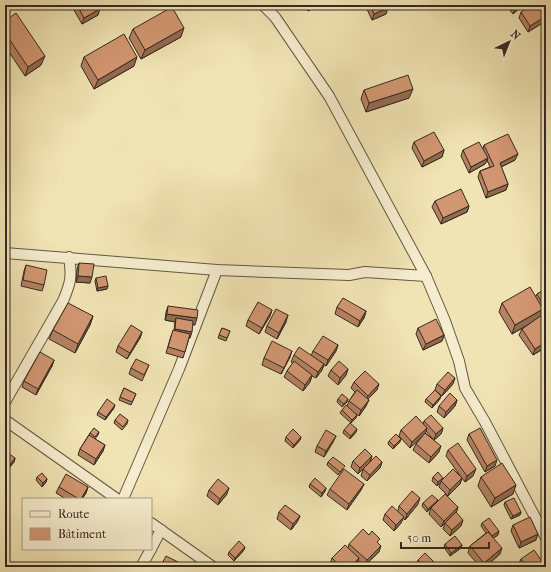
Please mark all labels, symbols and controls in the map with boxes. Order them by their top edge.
north arrow [489,22,529,62]
text: N [508,27,523,43]
legend [22,498,152,550]
text: Route [58,507,90,521]
scale bar [401,524,489,550]
text: Bâtiment [58,527,107,541]
text: 50 m [407,531,431,545]

